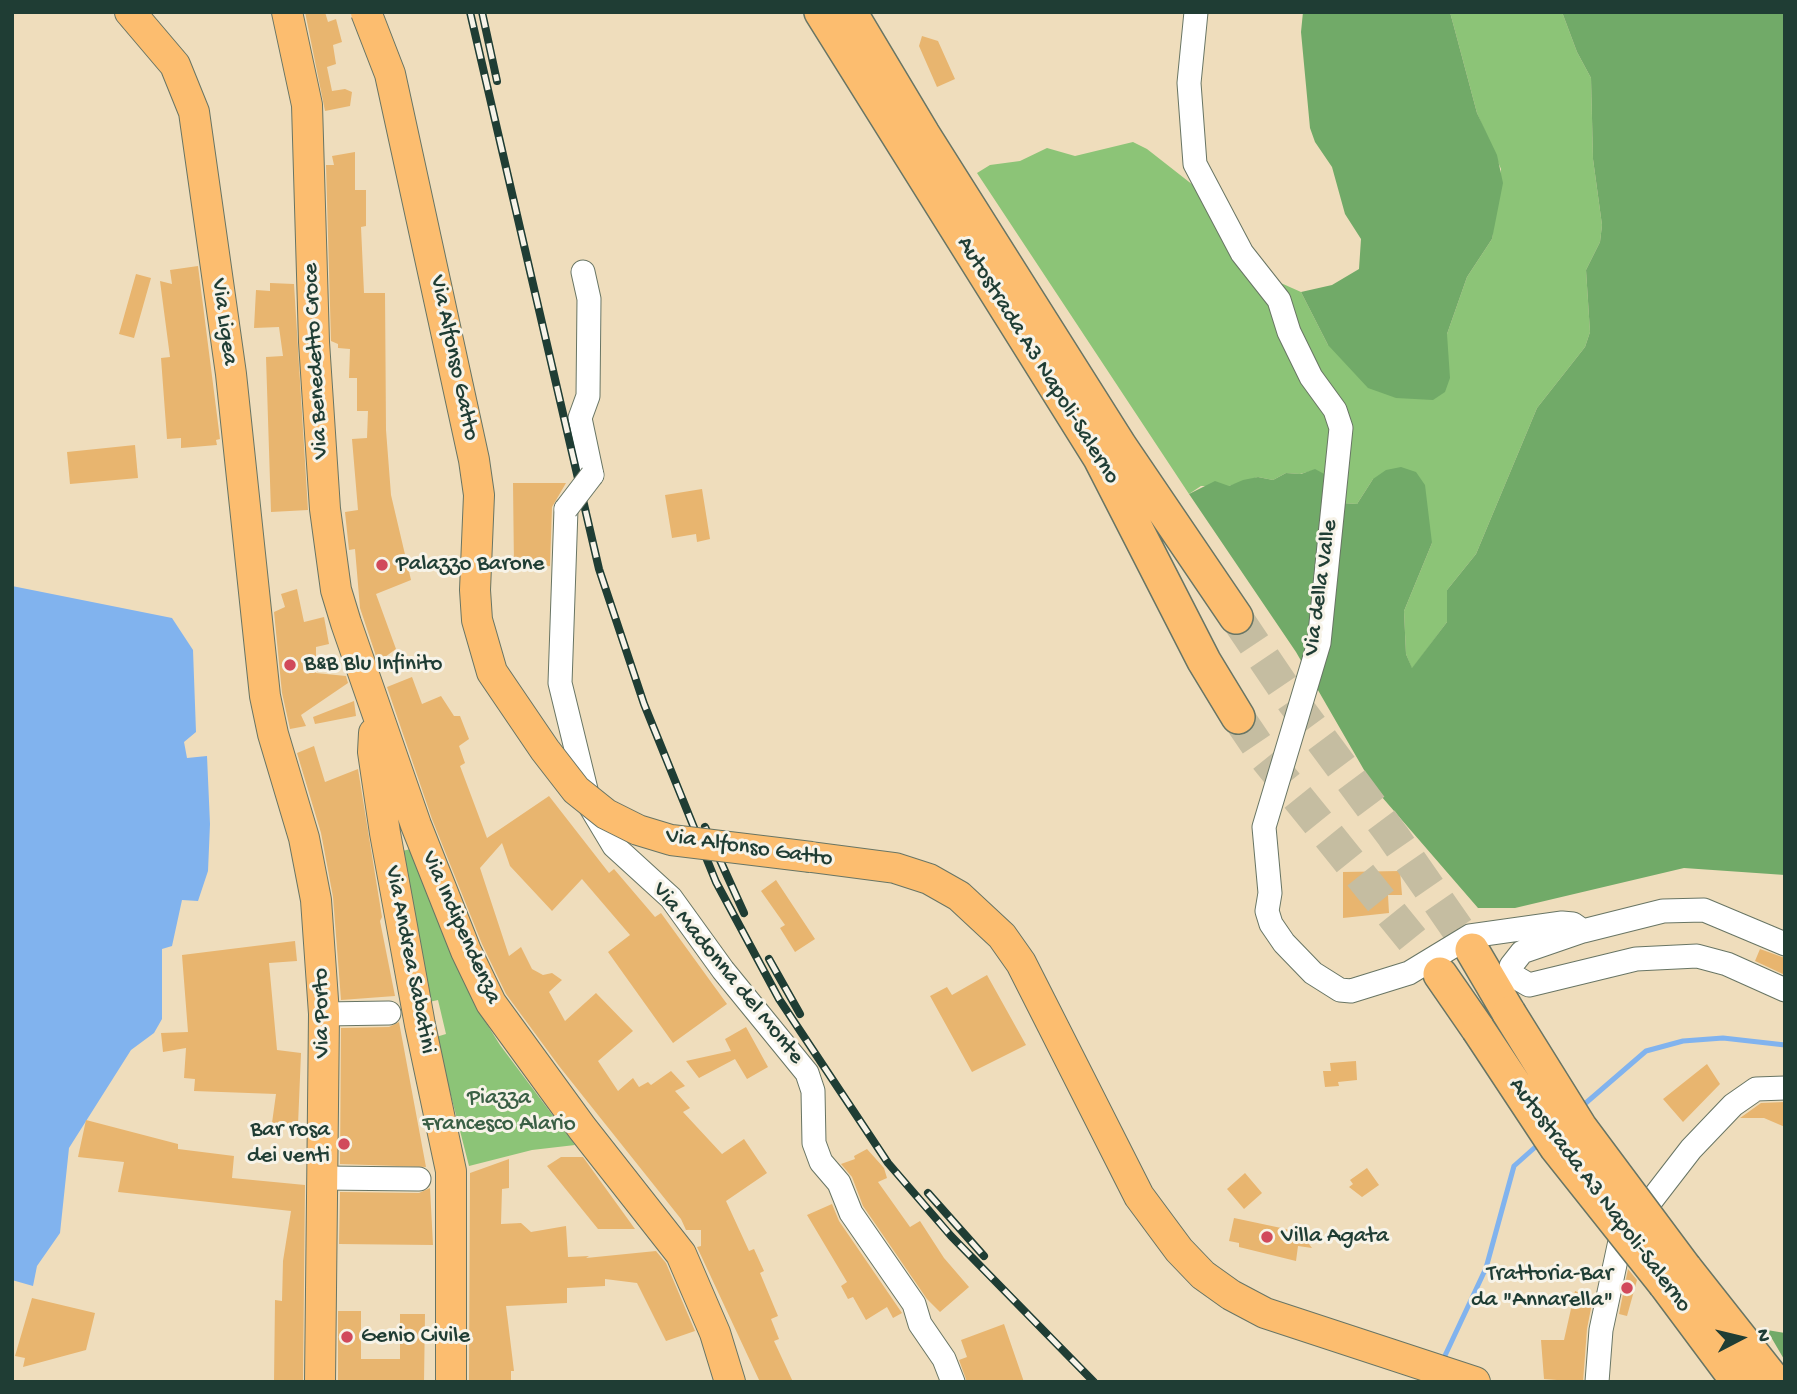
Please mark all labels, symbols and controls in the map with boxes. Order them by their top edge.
street label: Autostrada A3 Napoli-Salerno [949,232,1125,490]
street label: Via Benedetto Croce [298,262,336,460]
street label: Via Alfonso Gatto [422,273,484,443]
street label: Via Ligea [203,277,243,367]
street label: Via della Valle [1299,518,1345,658]
place label: Palazzo Barone [396,551,544,579]
marker: Palazzo Barone [374,557,390,573]
place label: B&B Blu Infinito [304,651,442,679]
marker: B&B Blu Infinito [282,657,298,673]
street label: Via Alfonso Gatto [664,824,834,874]
street label: Via Indipendenza [414,847,506,1009]
street label: Via Andrea Sabatini [377,864,441,1056]
street label: Via Madonna del Monte [645,877,809,1071]
street label: Via Porto [308,968,338,1058]
street label: Autostrada A3 Napoli-Salerno [1502,1073,1696,1319]
park label: Piazza Francesco Alario [422,1085,576,1139]
place label: Bar rosa dei venti [247,1117,330,1171]
marker: Bar rosa dei venti [336,1136,352,1152]
place label: Villa Agata [1281,1223,1389,1251]
marker: Villa Agata [1259,1229,1275,1245]
place label: Trattoria-Bar da "Annarella" [1471,1261,1613,1315]
marker: Trattoria-Bar da "Annarella" [1619,1280,1635,1296]
north arrow [1706,1303,1776,1373]
place label: Genio Civile [361,1323,470,1351]
text: N [1750,1328,1775,1343]
marker: Genio Civile [339,1329,355,1345]

